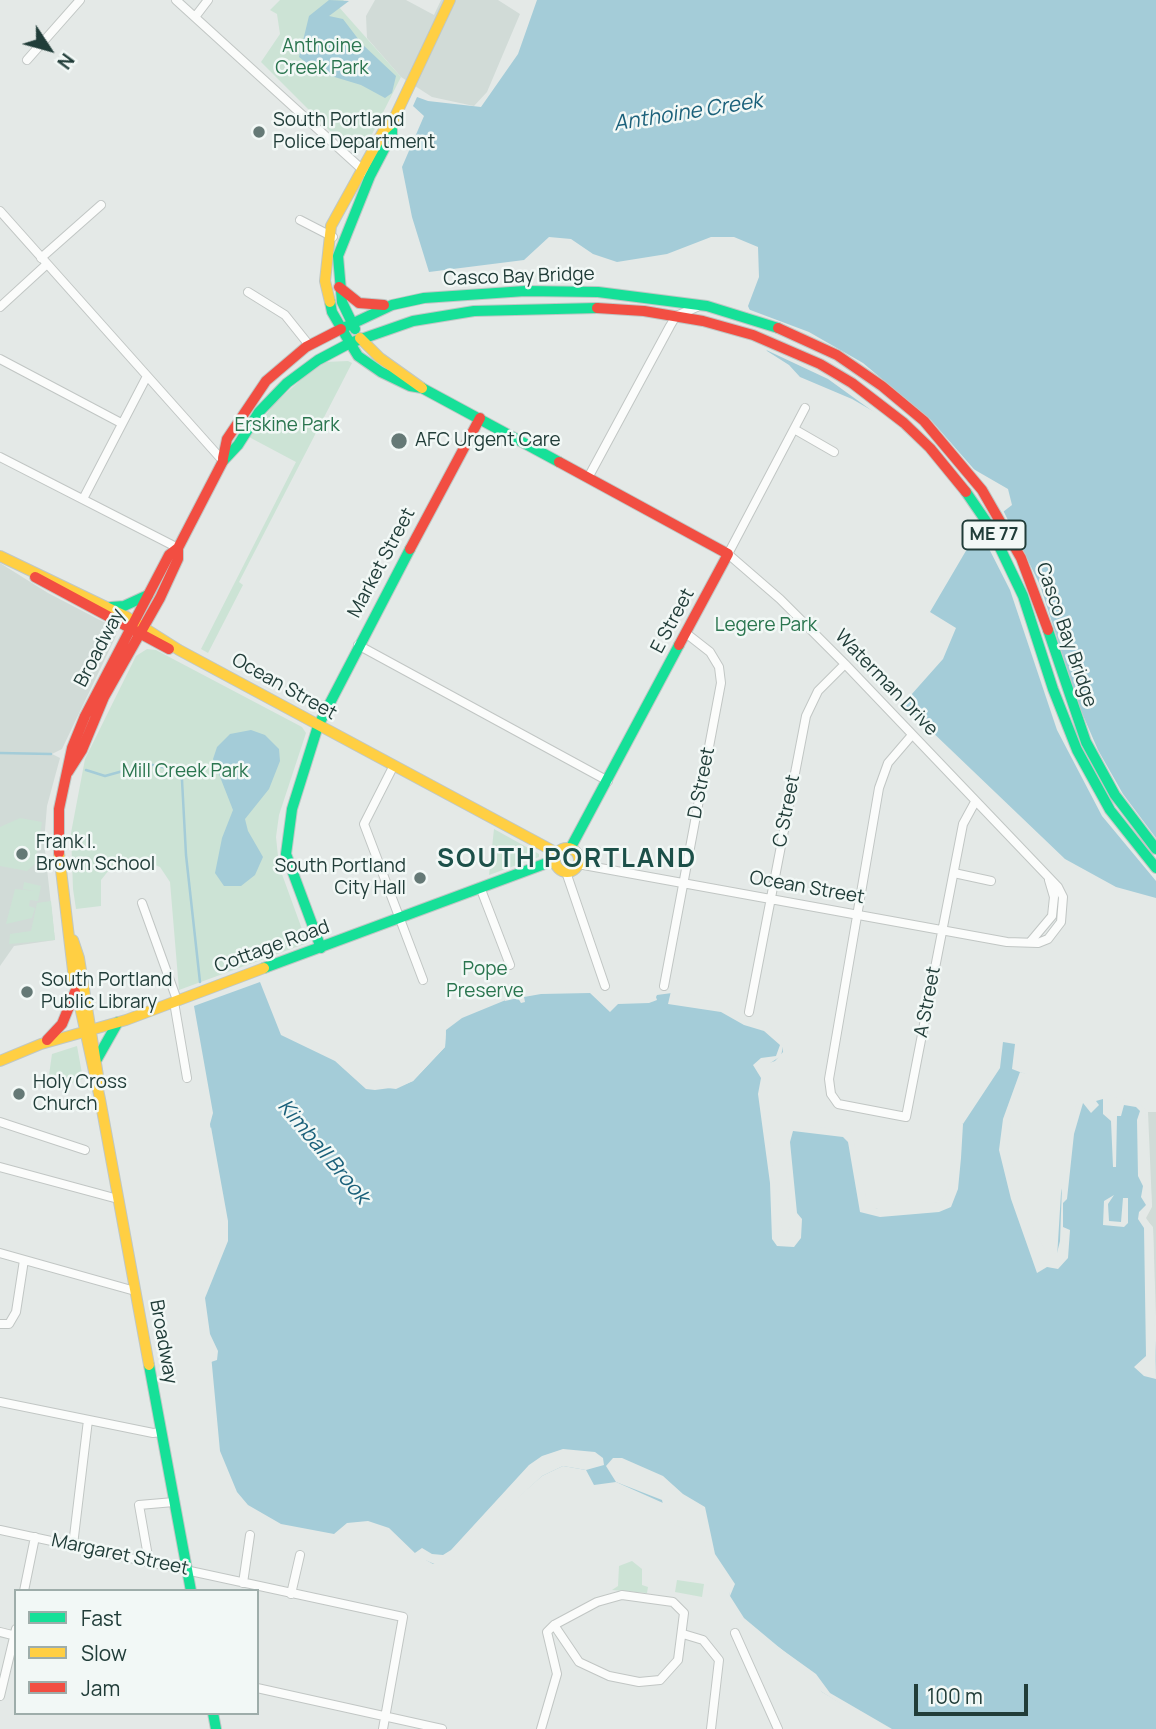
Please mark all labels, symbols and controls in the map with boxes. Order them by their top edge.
north arrow [14,14,84,84]
park label: Anthoine Creek Park [275,36,369,80]
text: N [51,48,81,75]
water label: Anthoine Creek [612,89,764,137]
place label: South Portland Police Department [273,110,435,154]
marker: South Portland Police Department [251,124,267,140]
street label: Casco Bay Bridge [443,263,595,291]
park label: Erskine Park [234,415,340,437]
place label: AFC Urgent Care [415,430,560,452]
marker: AFC Urgent Care [389,431,409,451]
street label: Market Street [344,504,420,622]
road number: ME 77 [962,520,1026,550]
street label: Casco Bay Bridge [1031,560,1101,710]
street label: E Street [646,585,700,657]
street label: Broadway [70,605,130,691]
park label: Legere Park [715,615,817,637]
street label: Waterman Drive [830,625,942,741]
street label: Ocean Street [228,649,340,725]
street label: D Street [684,745,720,821]
park label: Mill Creek Park [122,761,248,783]
street label: C Street [769,773,805,849]
place label: Frank I. Brown School [36,832,155,876]
district label: SOUTH PORTLAND [439,844,695,876]
marker: Frank I. Brown School [14,846,30,862]
place label: South Portland City Hall [274,856,406,900]
street label: Ocean Street [748,867,866,909]
marker: South Portland City Hall [412,870,428,886]
street label: Cottage Road [211,916,333,978]
park label: Pope Preserve [446,959,524,1003]
street label: A Street [910,965,946,1039]
place label: South Portland Public Library [41,970,173,1014]
marker: South Portland Public Library [19,984,35,1000]
place label: Holy Cross Church [33,1072,127,1116]
marker: Holy Cross Church [11,1086,27,1102]
water label: Kimball Brook [272,1095,374,1209]
street label: Broadway [144,1298,182,1386]
street label: Margaret Street [49,1529,191,1581]
legend [14,1589,259,1715]
text: Fast [81,1604,122,1632]
text: Slow [81,1639,127,1667]
scale bar [918,1670,1032,1714]
text: Jam [81,1674,120,1702]
text: 100 m [927,1682,983,1710]

